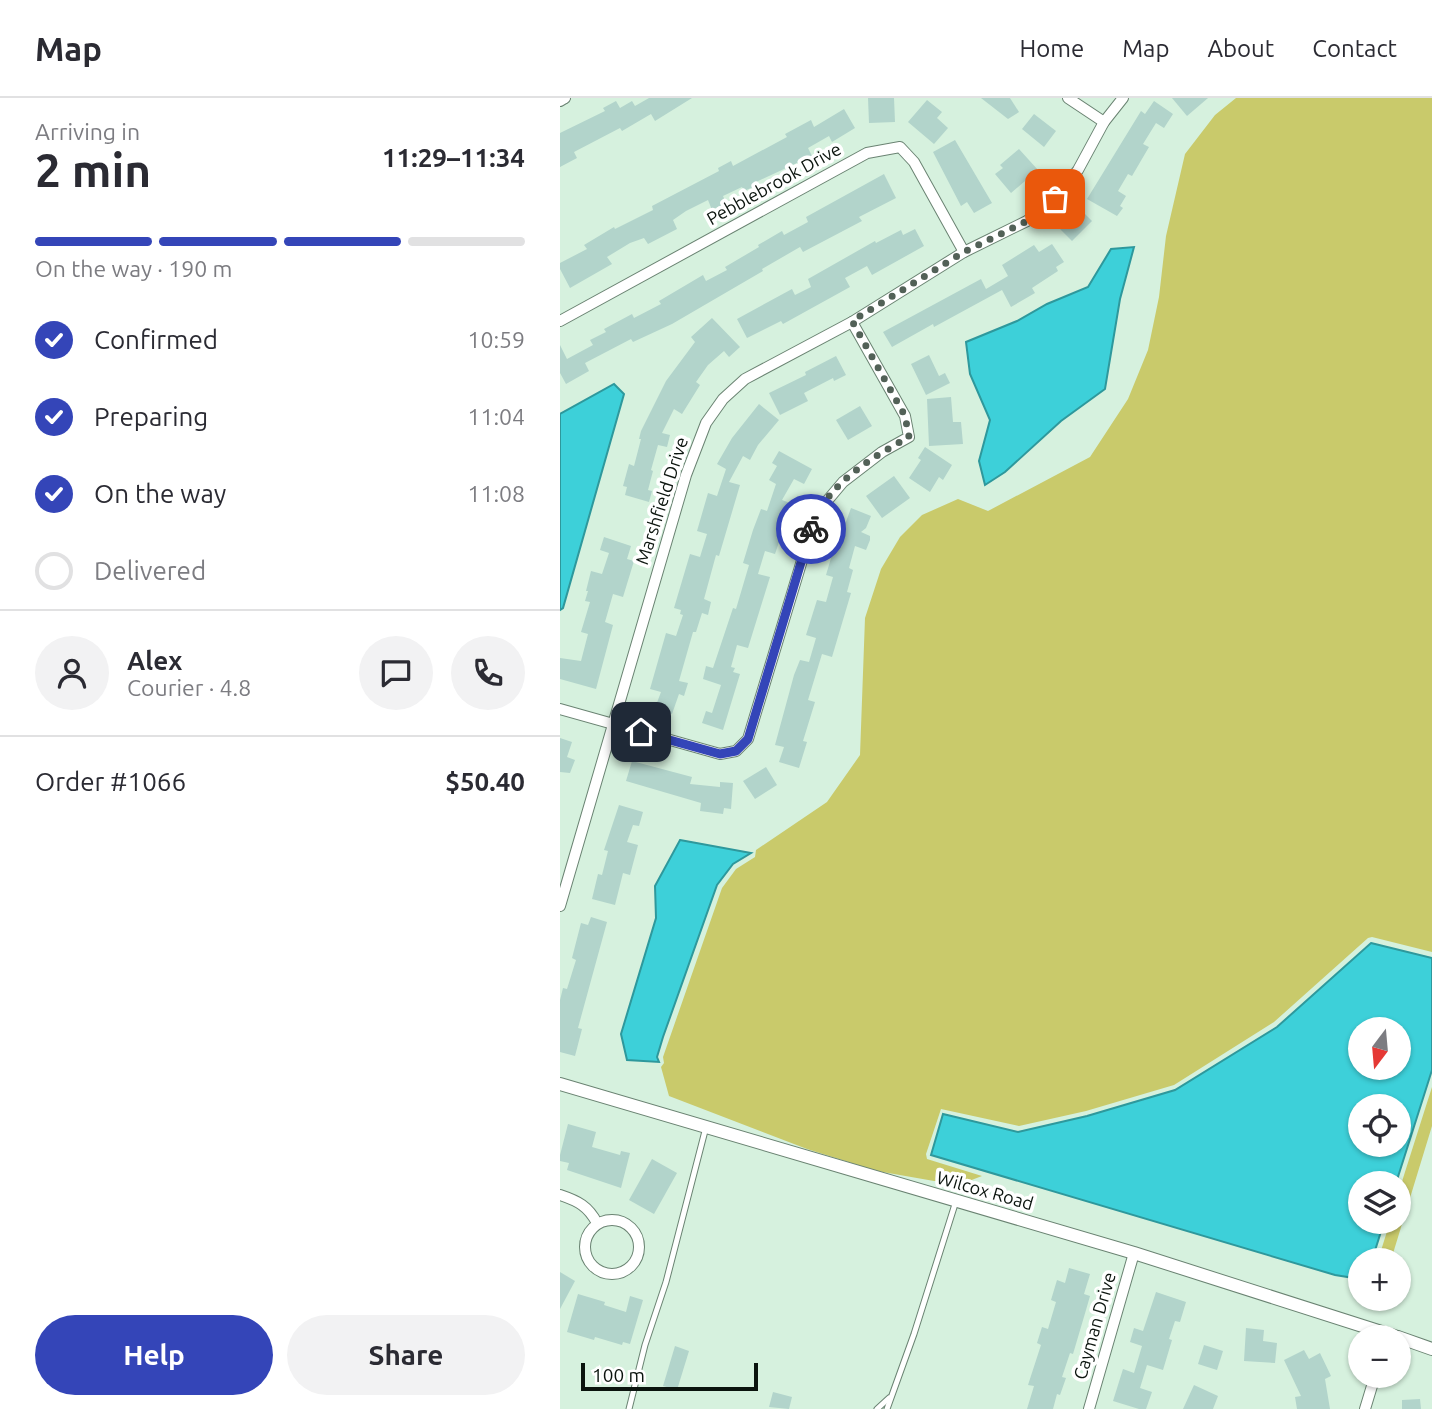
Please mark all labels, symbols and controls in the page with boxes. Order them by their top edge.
text: Map [35,30,102,67]
text: Home [1019,35,1084,62]
text: Map [1122,35,1169,62]
text: About [1207,35,1274,62]
text: Contact [1312,35,1397,62]
text: Arriving in [35,119,140,144]
street label: Pebblebrook Drive [703,138,844,228]
text: 11:29–11:34 [382,143,525,172]
text: 2 min [35,144,151,196]
pin [1025,169,1085,229]
icon: bag [1036,180,1074,218]
text: On the way · 190 m [35,256,232,281]
icon: check [35,321,73,359]
text: Confirmed [94,325,218,354]
text: 10:59 [467,327,525,352]
icon: check [35,398,73,436]
text: Preparing [94,402,208,431]
text: 11:04 [467,404,525,429]
street label: Marshfield Drive [631,434,691,567]
icon: check [35,475,73,513]
text: On the way [94,479,226,508]
text: 11:08 [467,481,525,506]
courier [776,494,846,564]
icon: bike [792,510,830,548]
text: Delivered [94,556,206,585]
button: person [35,636,109,710]
button: chat [359,636,433,710]
button: phone [451,636,525,710]
text: Alex [127,646,182,675]
text: Courier · 4.8 [127,675,251,700]
pin [611,702,671,762]
icon: home [622,713,660,751]
text: Order #1066 [35,767,186,796]
text: $50.40 [445,767,525,796]
north arrow [1348,1017,1410,1080]
map controls [1348,1017,1411,1388]
button: locate [1348,1094,1411,1157]
street label: Wilcox Road [935,1167,1036,1213]
button: layers [1348,1171,1411,1234]
button: + [1348,1248,1411,1311]
street label: Cayman Drive [1069,1270,1119,1382]
button: Help [35,1315,273,1395]
button: Share [287,1315,525,1395]
button: − [1348,1325,1411,1388]
scale bar [581,1360,758,1392]
text: 100 m [592,1364,645,1386]

